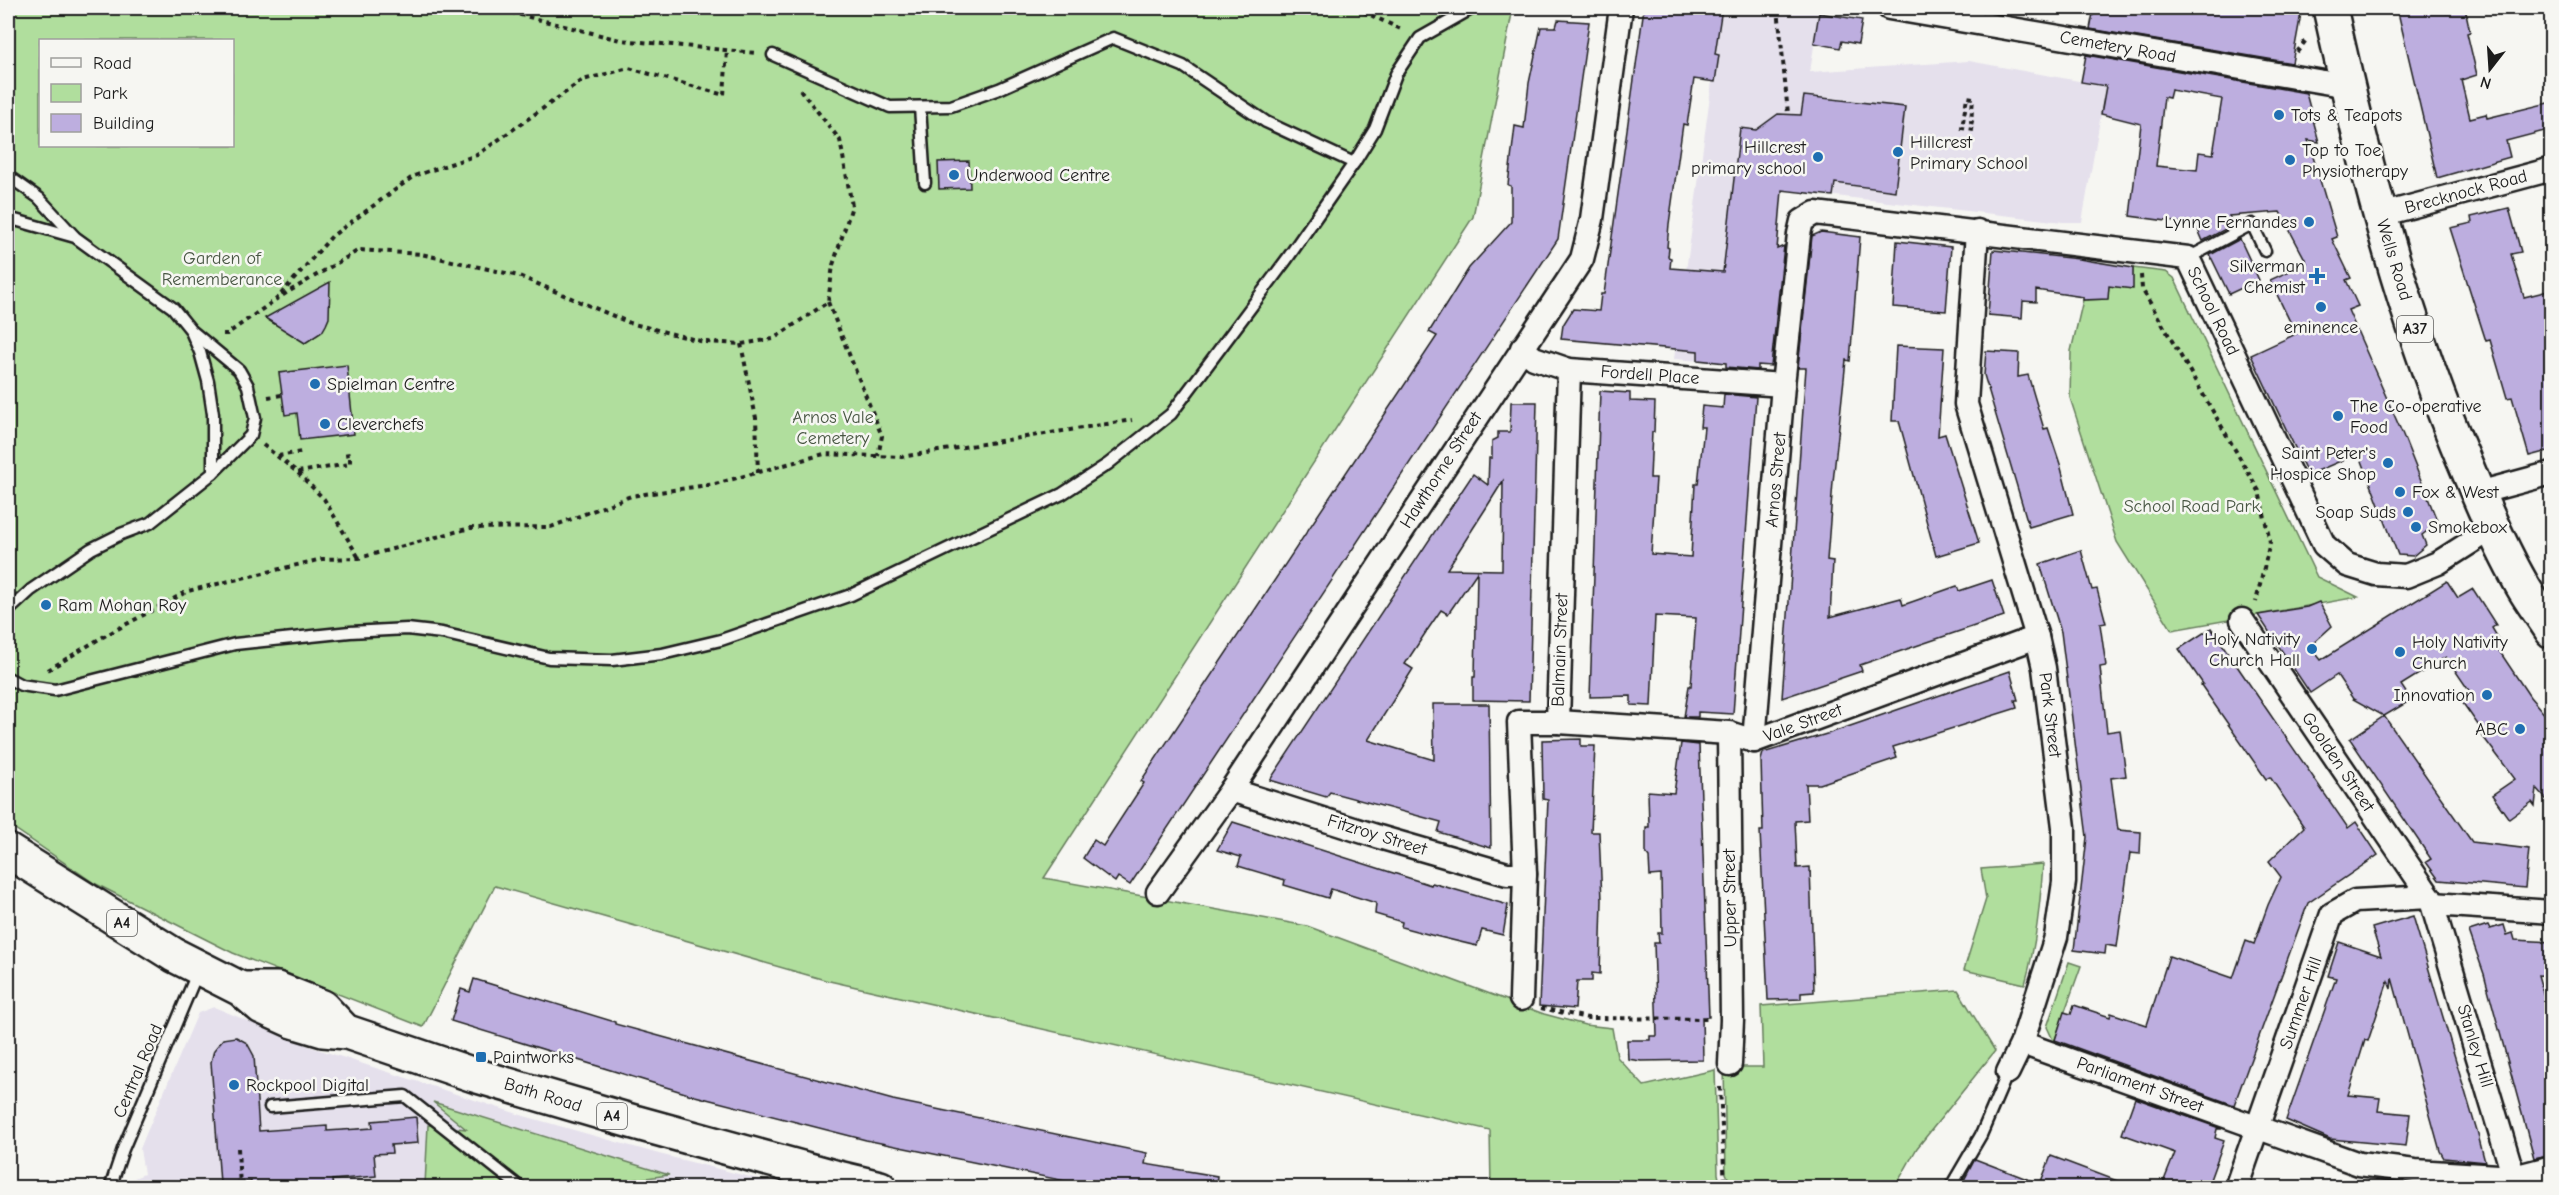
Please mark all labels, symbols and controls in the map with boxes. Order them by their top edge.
street label: Cemetery Road [2058,26,2178,68]
legend [39,39,234,147]
north arrow [2460,39,2520,99]
text: Road [93,53,132,74]
text: N [2478,72,2494,93]
text: Park [93,83,128,104]
place label: Tots & Teapots [2291,105,2402,126]
marker: Tots & Teapots [2272,108,2286,122]
text: Building [93,113,155,134]
place label: Hillcrest Primary School [1910,132,2028,174]
place label: Hillcrest primary school [1691,137,1807,179]
place label: Top to Toe Physiotherapy [2302,140,2409,182]
marker: Hillcrest Primary School [1891,145,1905,159]
marker: Hillcrest primary school [1811,150,1825,164]
marker: Top to Toe Physiotherapy [2283,153,2297,167]
place label: Underwood Centre [966,165,1110,186]
street label: Brecknock Road [2402,166,2530,218]
marker: Underwood Centre [947,168,961,182]
place label: Lynne Fernandes [2164,212,2297,233]
marker: Lynne Fernandes [2302,215,2316,229]
street label: Wells Road [2372,217,2416,303]
park label: Garden of Rememberance [162,248,282,290]
place label: Silverman Chemist [2230,256,2306,298]
street label: School Road [2182,263,2244,359]
marker: Silverman Chemist [2310,269,2324,283]
marker: eminence [2314,300,2328,314]
road number: A37 [2397,316,2433,342]
place label: eminence [2284,317,2358,338]
street label: Fordell Place [1600,361,1700,389]
place label: Spielman Centre [327,374,455,395]
marker: Spielman Centre [308,377,322,391]
place label: The Co-operative Food [2350,396,2482,438]
park label: Arnos Vale Cemetery [792,407,874,449]
street label: Hawthorne Street [1396,407,1487,532]
marker: The Co-operative Food [2331,409,2345,423]
place label: Cleverchefs [337,414,424,435]
marker: Cleverchefs [318,417,332,431]
street label: Arnos Street [1761,431,1791,528]
place label: Saint Peter's Hospice Shop [2270,443,2376,485]
marker: Saint Peter's Hospice Shop [2381,456,2395,470]
place label: Fox & West [2412,482,2499,503]
marker: Fox & West [2393,485,2407,499]
park label: School Road Park [2124,496,2261,517]
place label: Soap Suds [2316,502,2396,523]
marker: Soap Suds [2401,505,2415,519]
place label: Smokebox [2428,517,2507,538]
marker: Smokebox [2409,520,2423,534]
street label: Balmain Street [1548,592,1573,707]
place label: Ram Mohan Roy [58,595,187,616]
marker: Ram Mohan Roy [39,598,53,612]
place label: Holy Nativity Church Hall [2204,629,2301,671]
place label: Holy Nativity Church [2412,632,2509,674]
marker: Holy Nativity Church Hall [2305,642,2319,656]
marker: Holy Nativity Church [2393,645,2407,659]
street label: Park Street [2034,671,2066,760]
place label: Innovation [2394,685,2475,706]
marker: Innovation [2480,688,2494,702]
street label: Vale Street [1761,699,1846,747]
street label: Goolden Street [2297,708,2379,816]
place label: ABC [2475,719,2508,740]
marker: ABC [2513,722,2527,736]
street label: Fitzroy Street [1325,810,1430,860]
street label: Upper Street [1719,848,1741,948]
road number: A4 [107,910,137,936]
street label: Summer Hill [2275,954,2327,1052]
street label: Stanley Hill [2452,1002,2498,1090]
street label: Central Road [109,1021,167,1121]
place label: Paintworks [493,1047,574,1068]
marker: Paintworks [474,1050,488,1064]
street label: Parliament Street [2074,1052,2207,1118]
street label: Bath Road [502,1073,584,1117]
place label: Rockpool Digital [246,1075,369,1096]
marker: Rockpool Digital [227,1078,241,1092]
road number: A4 [597,1103,627,1129]

